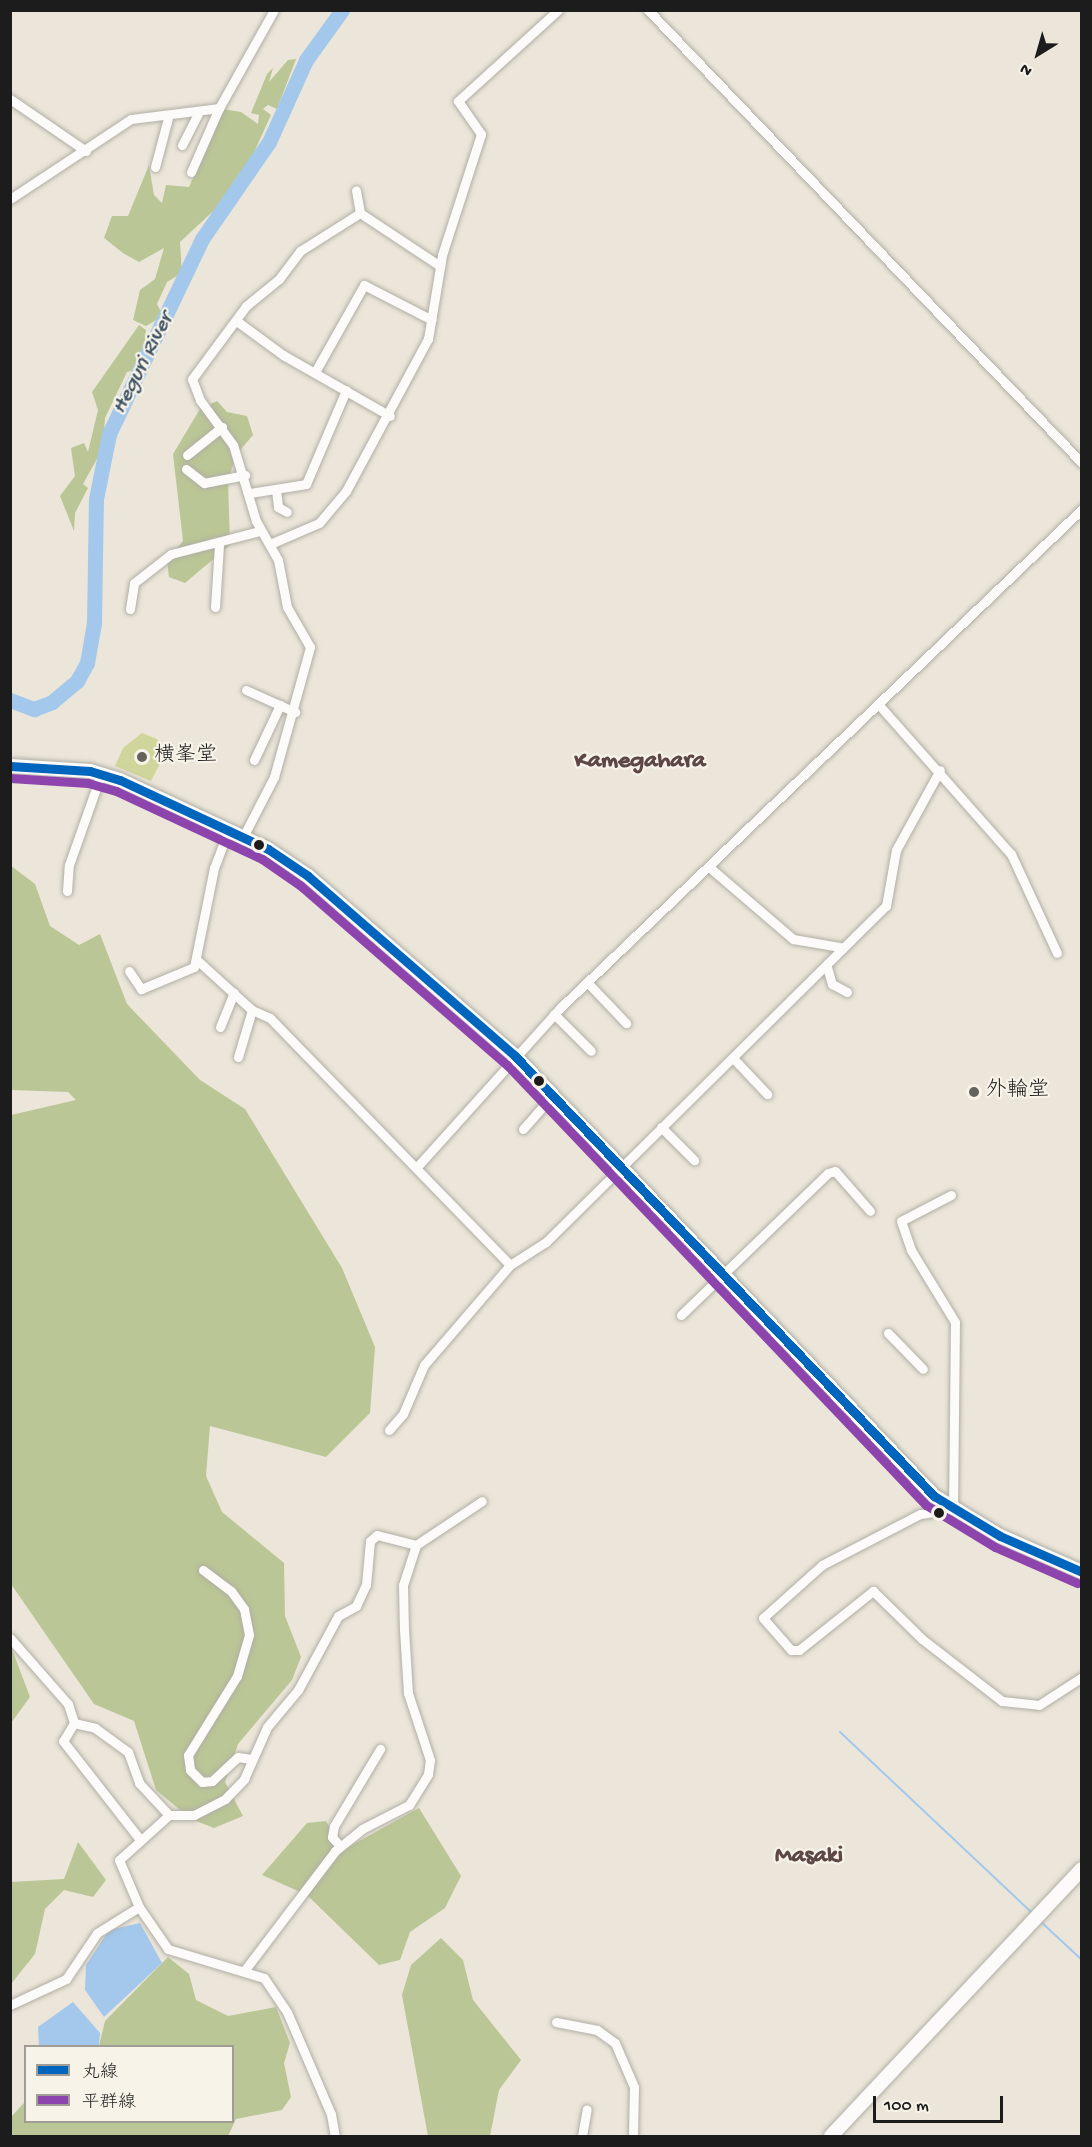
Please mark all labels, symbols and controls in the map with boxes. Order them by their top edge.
north arrow [1008,24,1068,84]
text: N [1017,58,1037,80]
water label: Heguri River [107,309,181,419]
place label: 横峯堂 [154,744,217,770]
district label: Kamegahara [575,748,705,776]
marker: 横峯堂 [135,750,149,764]
unlabelled marker [253,839,265,851]
unlabelled marker [533,1075,545,1087]
place label: 外輪堂 [986,1079,1049,1105]
marker: 外輪堂 [967,1085,981,1099]
unlabelled marker [933,1507,945,1519]
district label: Masaki [775,1843,843,1871]
legend [24,2045,234,2123]
text: 丸線 [82,2063,118,2084]
scale bar [876,2084,1006,2122]
text: 平群線 [82,2093,136,2114]
text: 100 m [884,2096,929,2117]

